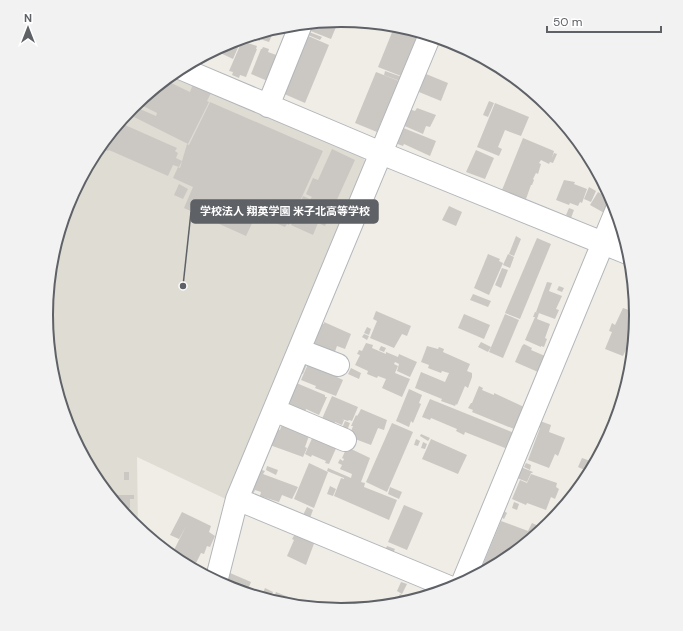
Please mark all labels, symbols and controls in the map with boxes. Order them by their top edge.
north arrow [8,8,48,48]
scale bar [547,8,661,34]
text: N [24,11,32,25]
text: 50 m [553,14,582,30]
callout: 学校法人 翔英学園 米子北高等学校 [191,200,378,223]
text: 学校法人 翔英学園 米子北高等学校 [200,204,370,218]

